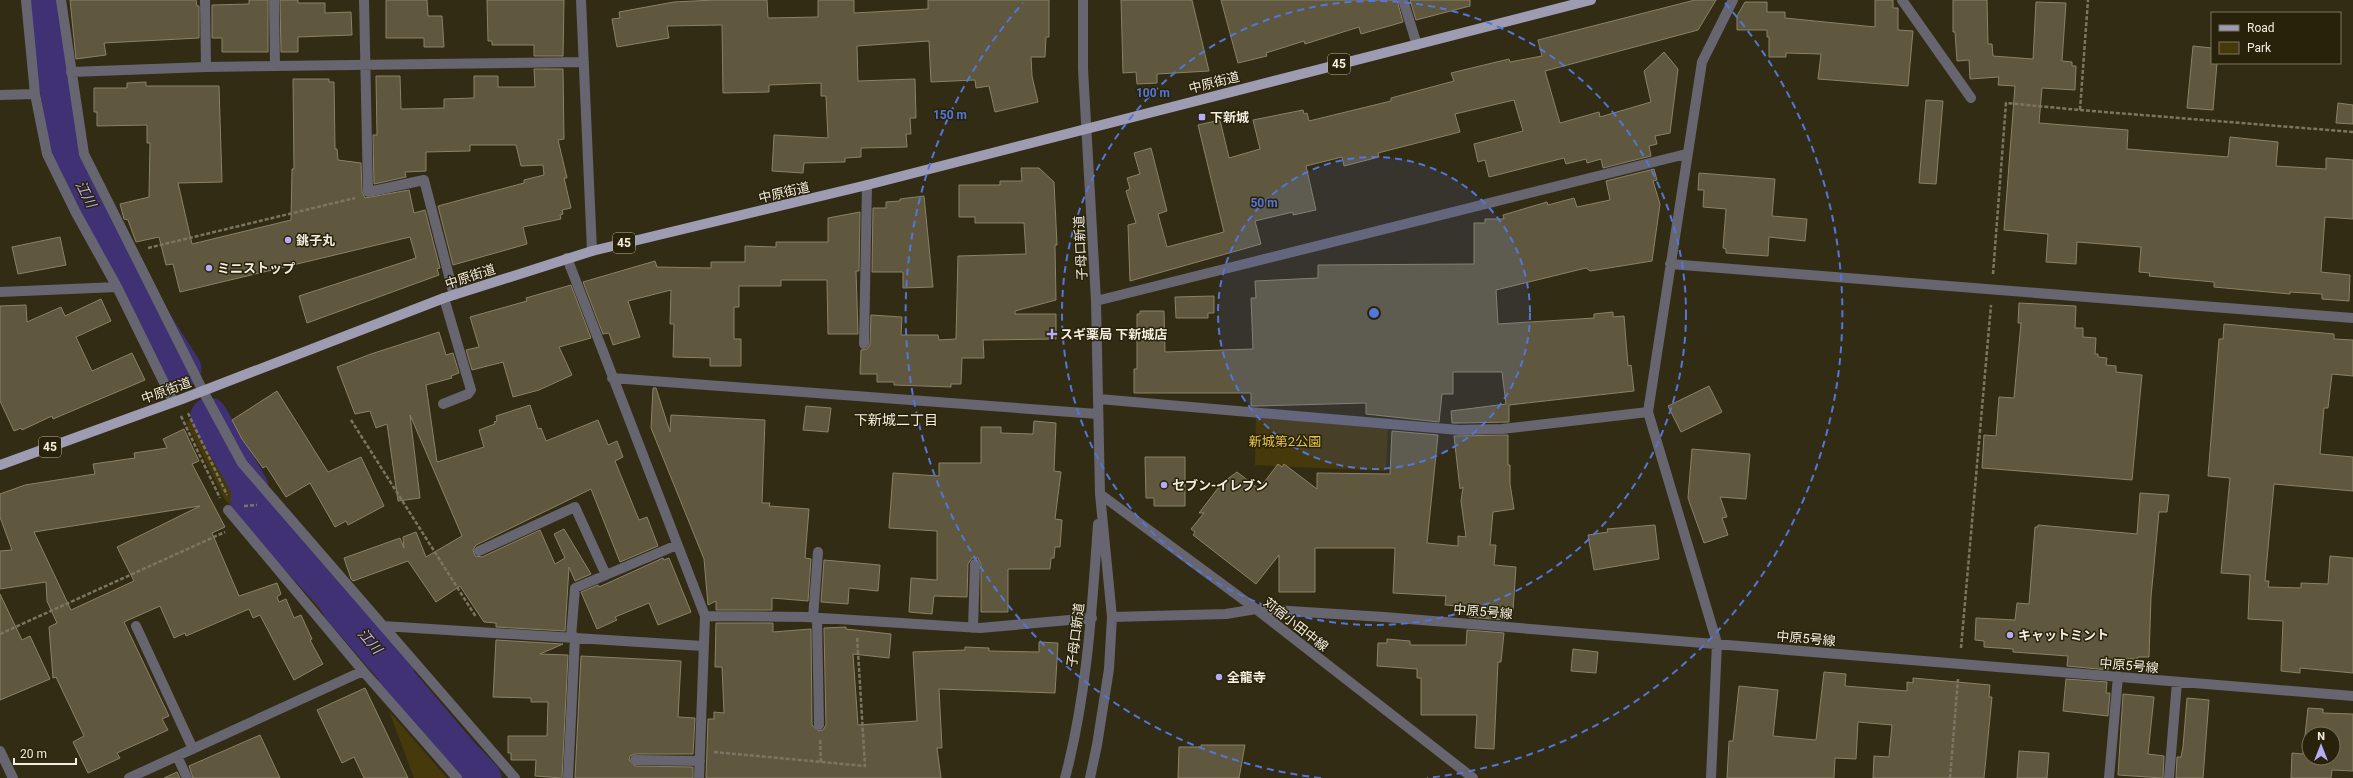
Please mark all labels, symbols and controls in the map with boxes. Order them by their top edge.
legend [2211,12,2341,64]
text: Road [2247,21,2275,35]
text: Park [2247,41,2272,55]
road number: 45 [1328,54,1350,74]
street label: 中原街道 [1187,69,1241,96]
text: 100 m [1136,86,1170,100]
text: 150 m [933,108,967,122]
place label: 下新城 [1210,110,1249,125]
marker: 下新城 [1197,112,1207,122]
water label: 江川 [73,178,100,212]
street label: 中原街道 [757,179,811,206]
text: 50 m [1250,196,1278,210]
street label: 子母口新道 [1071,215,1090,281]
place label: 銚子丸 [296,233,335,248]
road number: 45 [613,233,635,253]
marker: 銚子丸 [283,235,293,245]
place label: ミニストップ [217,261,295,276]
street label: 中原街道 [443,261,497,292]
marker: ミニストップ [204,263,214,273]
centre of rings [1367,306,1381,320]
place label: スギ薬局 下新城店 [1060,327,1167,342]
marker: スギ薬局 下新城店 [1047,329,1057,339]
street label: 中原街道 [139,375,193,406]
district label: 下新城二丁目 [854,412,938,428]
park label: 新城第2公園 [1249,434,1321,449]
road number: 45 [39,437,61,457]
place label: セブン-イレブン [1172,478,1268,493]
marker: セブン-イレブン [1159,480,1169,490]
street label: 苅宿小田中線 [1260,594,1331,654]
street label: 中原5号線 [1453,601,1513,622]
street label: 子母口新道 [1064,602,1087,668]
water label: 江川 [355,625,387,658]
street label: 中原5号線 [1776,628,1836,649]
place label: キャットミント [2018,628,2109,643]
marker: キャットミント [2005,630,2015,640]
street label: 中原5号線 [2099,655,2159,676]
place label: 全龍寺 [1227,670,1266,685]
marker: 全龍寺 [1214,672,1224,682]
north arrow [2301,726,2341,766]
text: N [2317,730,2325,743]
scale bar [14,740,76,766]
text: 20 m [20,747,47,761]

